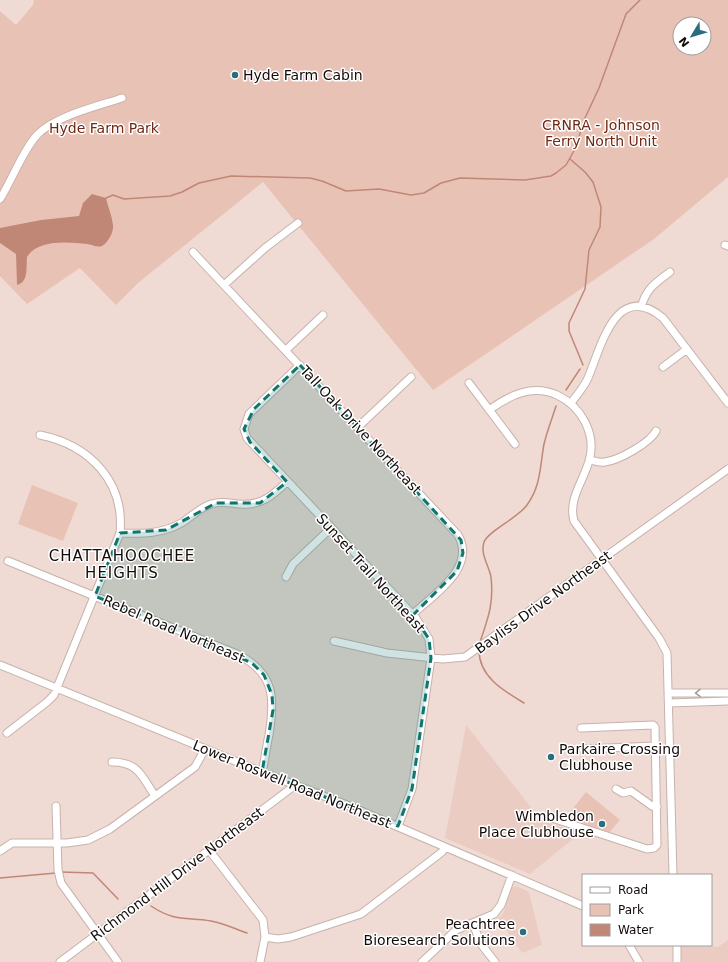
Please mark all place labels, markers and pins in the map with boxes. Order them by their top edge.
place label: Hyde Farm Cabin [243,67,363,83]
marker: Hyde Farm Cabin [230,70,240,80]
place label: Parkaire Crossing Clubhouse [559,741,680,773]
marker: Parkaire Crossing Clubhouse [546,752,556,762]
place label: Wimbledon Place Clubhouse [479,808,594,840]
marker: Wimbledon Place Clubhouse [597,819,607,829]
place label: Peachtree Bioresearch Solutions [364,916,515,948]
marker: Peachtree Bioresearch Solutions [518,927,528,937]

